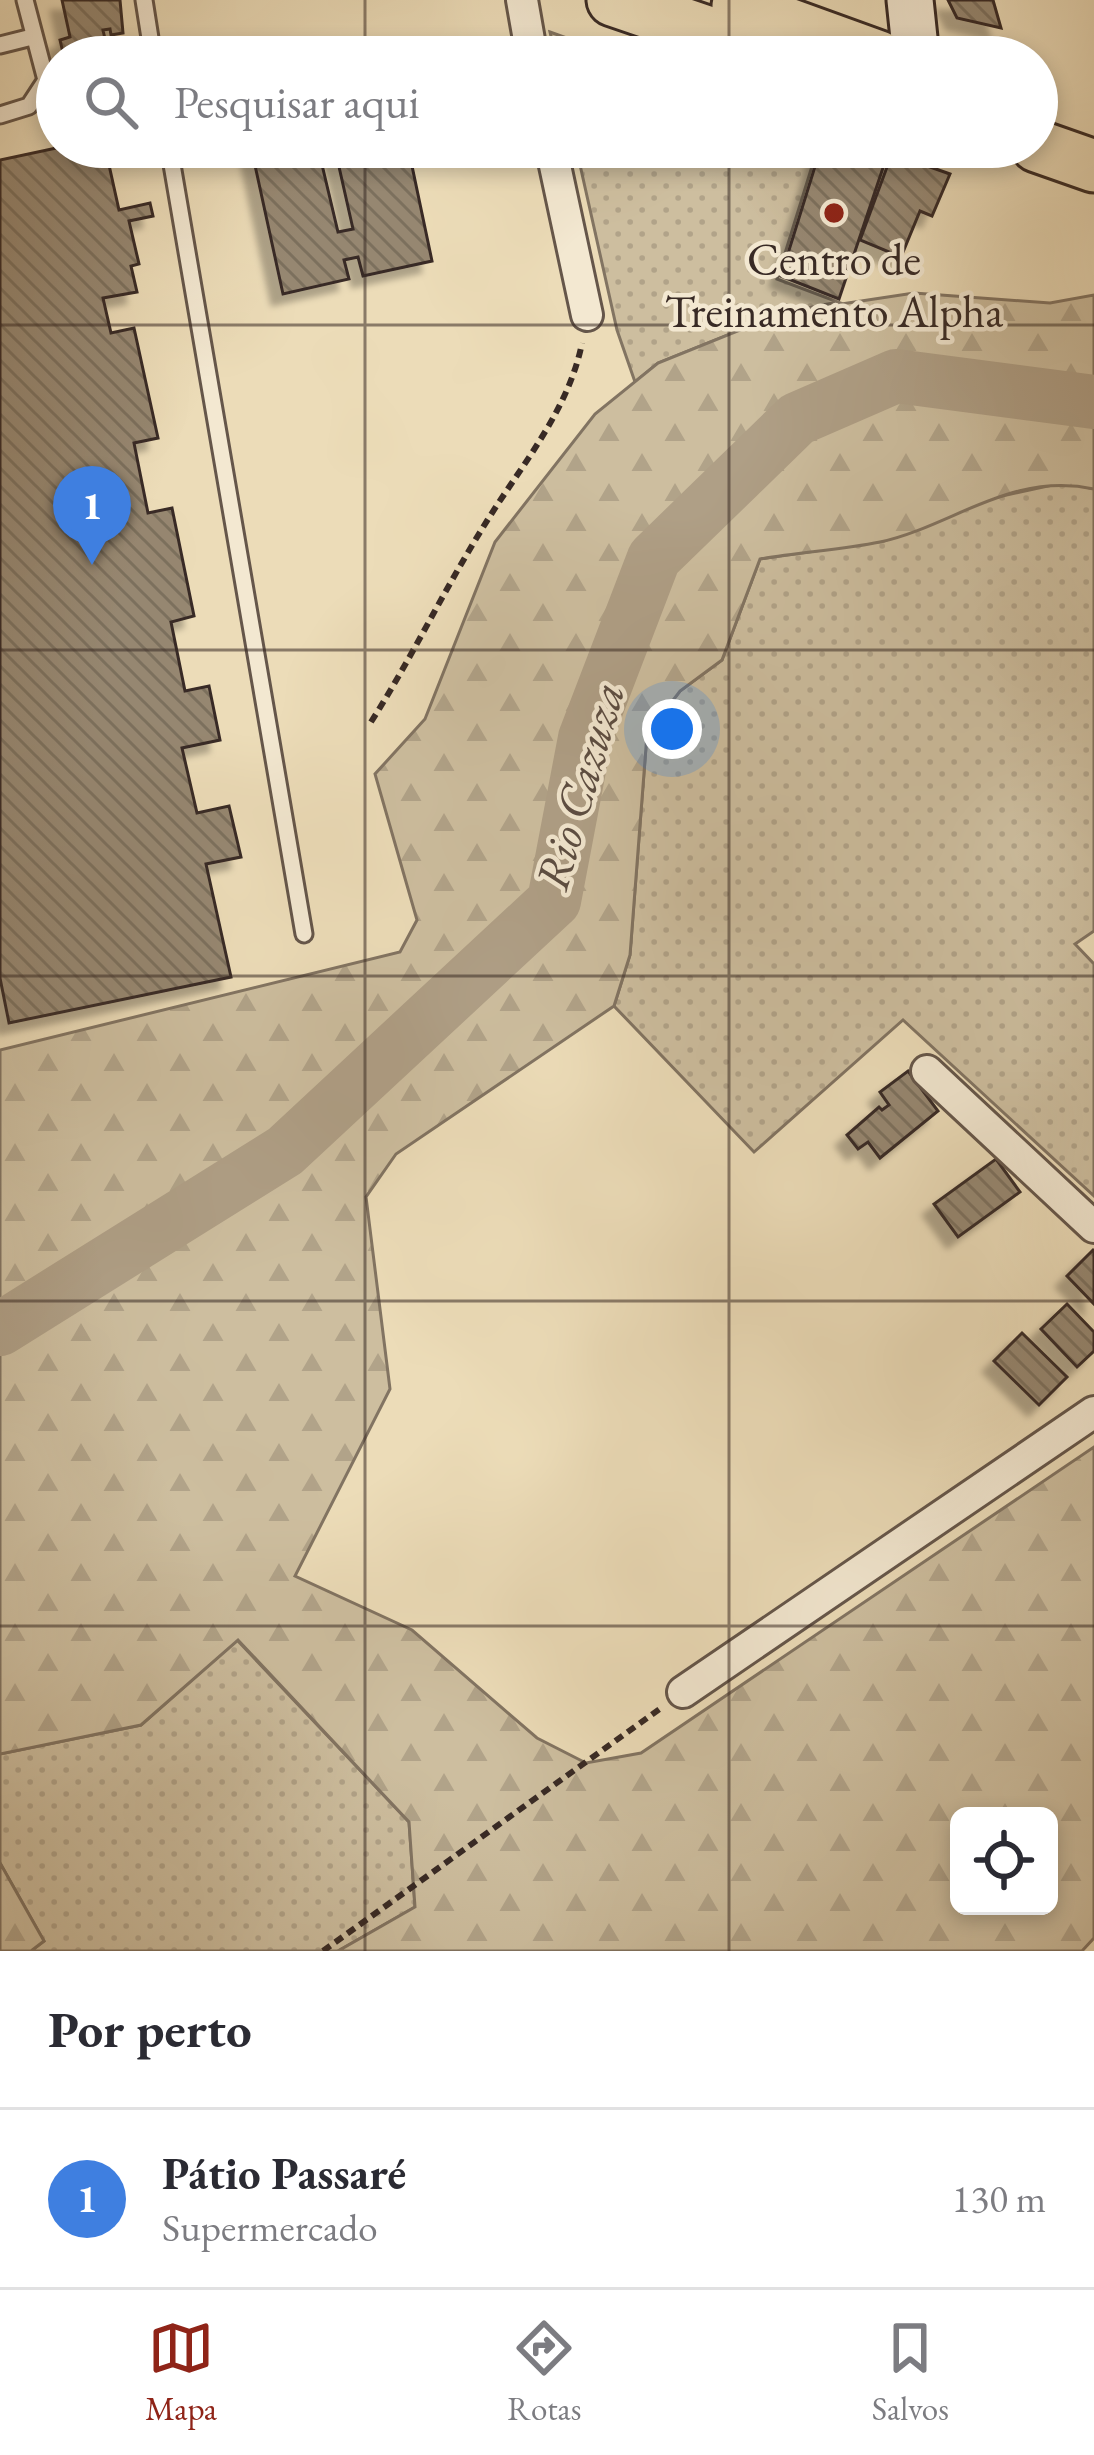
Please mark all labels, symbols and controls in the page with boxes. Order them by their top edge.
search box [36,36,1058,168]
icon: search [78,69,144,135]
text: Pesquisar aqui [174,73,420,131]
marker: Centro de Treinamento Alpha [821,200,847,226]
place label: Centro de Treinamento Alpha [665,230,1003,340]
pin: 1 [53,466,131,565]
water label: Rio Cazuza [520,675,638,897]
your location [642,699,702,759]
map controls [950,1807,1058,1915]
button: locate [950,1807,1058,1915]
text: Por perto [48,1996,252,2062]
text: Pátio Passaré [162,2144,406,2202]
text: 1 [77,2173,97,2224]
text: 130 m [952,2173,1046,2224]
text: Supermercado [162,2202,378,2253]
tab: Mapa [145,2315,217,2430]
tab: Rotas [507,2315,581,2430]
tab: Salvos [872,2315,949,2430]

